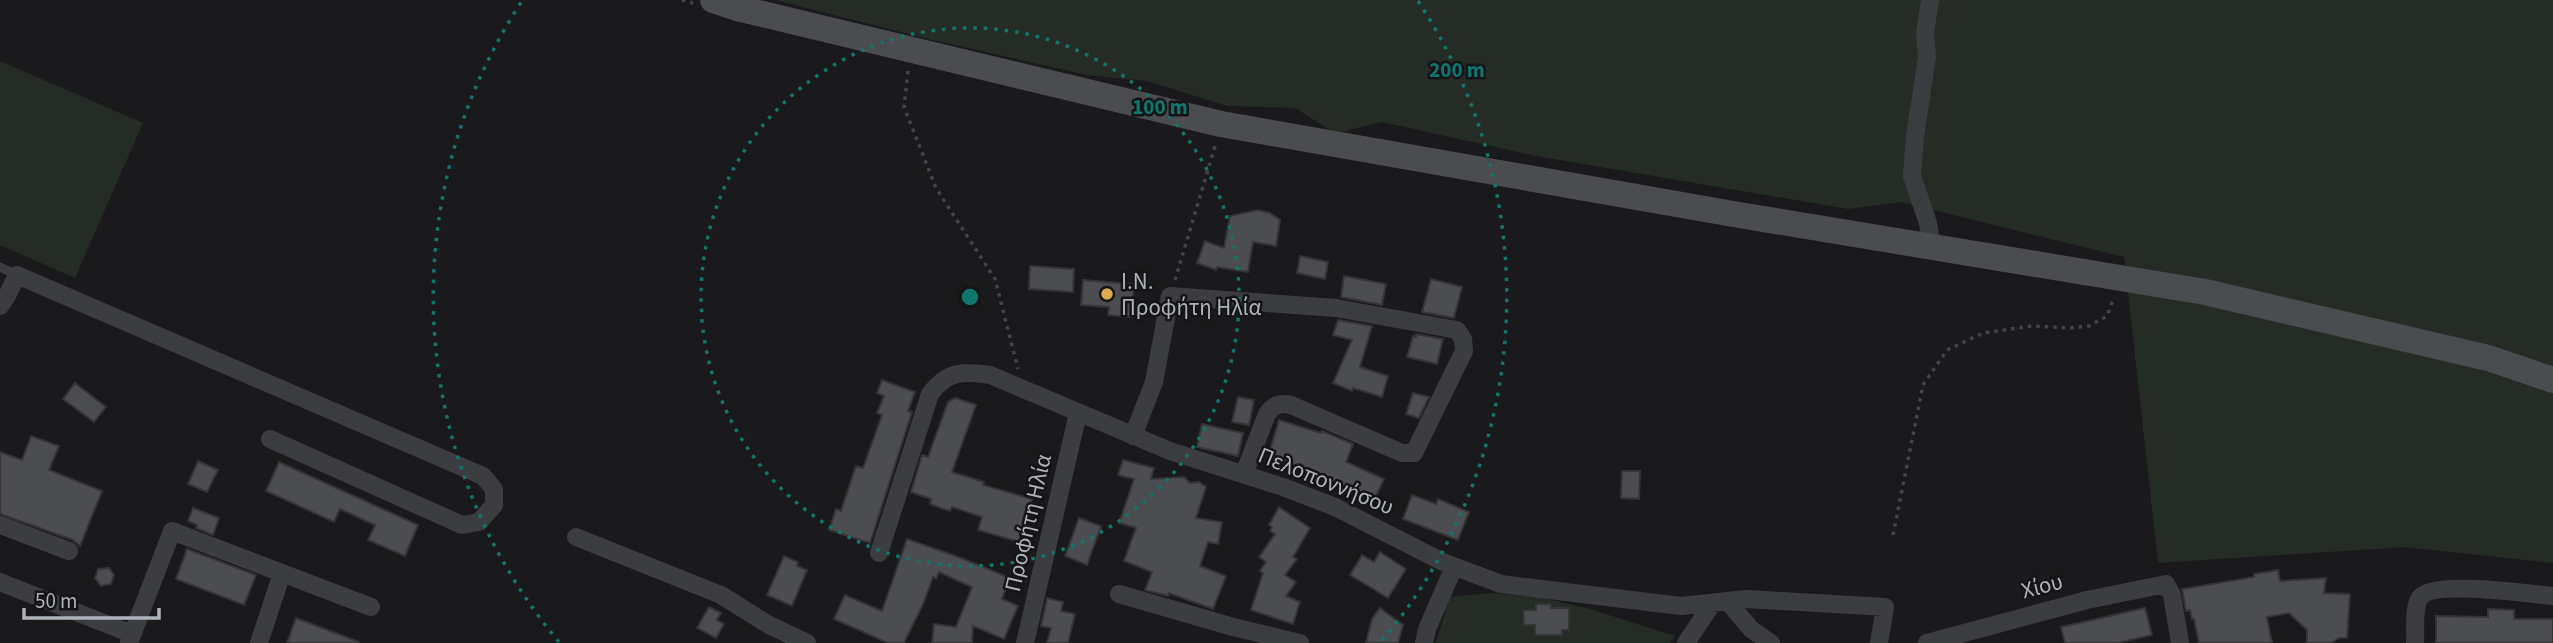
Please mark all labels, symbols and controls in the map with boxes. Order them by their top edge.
text: 200 m [1429,55,1485,85]
text: 100 m [1132,92,1188,122]
place label: Ι.Ν. Προφήτη Ηλία [1121,265,1261,324]
centre of rings [958,285,982,309]
marker: Ι.Ν. Προφήτη Ηλία [1099,286,1115,302]
street label: Πελοποννήσου [1253,439,1399,523]
street label: Προφήτη Ηλία [996,451,1060,595]
street label: Χίου [2018,565,2066,607]
scale bar [24,576,159,620]
text: 50 m [35,586,77,616]

